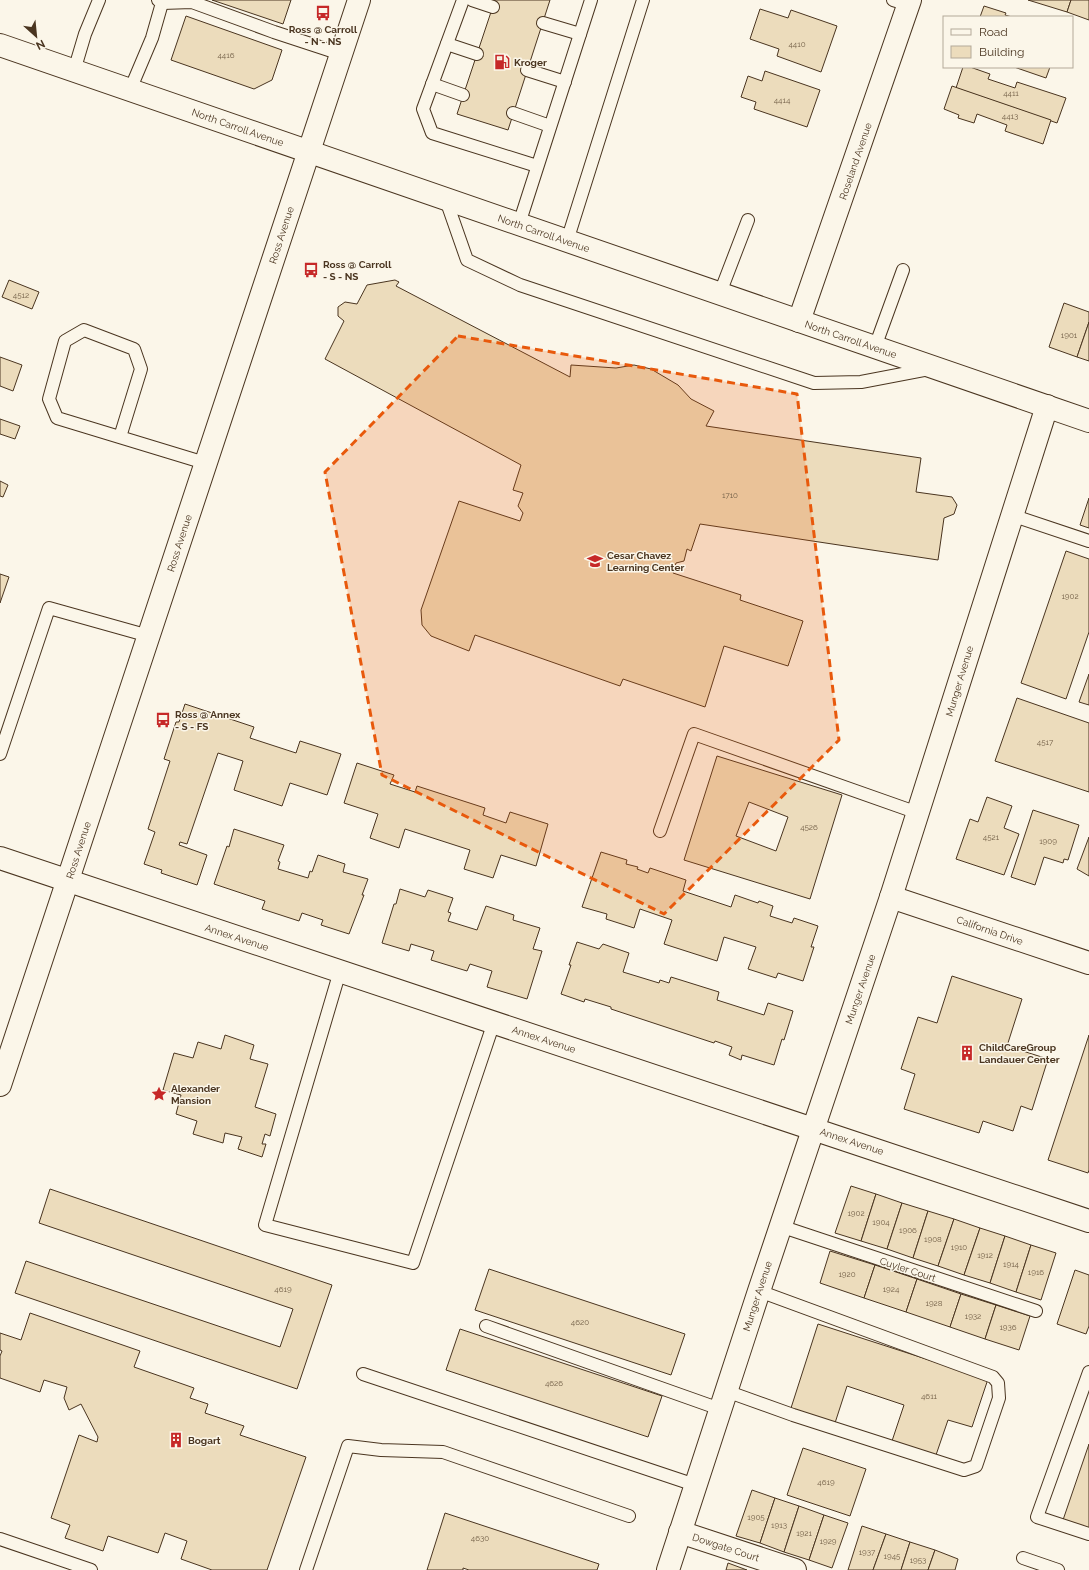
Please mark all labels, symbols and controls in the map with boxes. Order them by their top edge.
bus stop icon: Ross @ Carroll - N - NS [314,4,332,22]
north arrow [16,16,56,56]
legend [943,16,1073,68]
place label: Ross @ Carroll - N - NS [289,24,358,47]
text: Road [979,25,1008,39]
text: N [34,37,47,52]
house number: 4410 [788,39,806,49]
text: Building [979,45,1025,59]
house number: 4416 [218,50,235,60]
fuel station icon: Kroger [493,53,511,71]
place label: Kroger [514,57,547,68]
house number: 4411 [1003,88,1019,98]
house number: 4414 [774,95,791,105]
street label: North Carroll Avenue [190,107,285,148]
house number: 4413 [1002,111,1018,121]
street label: Roseland Avenue [837,121,874,201]
street label: Ross Avenue [267,205,296,265]
street label: North Carroll Avenue [496,213,591,254]
place label: Ross @ Carroll - S - NS [323,259,392,282]
bus stop icon: Ross @ Carroll - S - NS [302,261,320,279]
house number: 4512 [13,290,29,300]
street label: North Carroll Avenue [803,319,898,360]
house number: 1901 [1061,330,1078,340]
house number: 1710 [722,490,738,500]
street label: Ross Avenue [165,513,194,573]
place label: Cesar Chavez Learning Center [607,550,684,573]
school or university icon: Cesar Chavez Learning Center [586,552,604,570]
house number: 1902 [1061,591,1079,601]
street label: Munger Avenue [944,644,975,718]
place label: Ross @ Annex - S - FS [175,709,241,732]
bus stop icon: Ross @ Annex - S - FS [154,711,172,729]
house number: 4517 [1037,737,1054,747]
street label: Ross Avenue [64,820,93,880]
house number: 4526 [800,822,818,832]
house number: 4521 [983,832,1000,842]
house number: 1909 [1039,836,1057,846]
street label: California Drive [955,914,1025,947]
street label: Annex Avenue [204,922,270,953]
street label: Munger Avenue [843,953,878,1026]
street label: Annex Avenue [511,1024,577,1055]
place label: ChildCareGroup Landauer Center [979,1042,1060,1065]
building icon: ChildCareGroup Landauer Center [958,1044,976,1062]
place label: Alexander Mansion [171,1083,220,1106]
place icon: Alexander Mansion [150,1085,168,1103]
street label: Annex Avenue [819,1126,885,1157]
house number: 1902 [847,1208,865,1218]
house number: 1904 [872,1217,890,1227]
house number: 1906 [899,1225,917,1235]
house number: 1908 [924,1234,942,1244]
house number: 1910 [951,1242,967,1252]
house number: 1912 [977,1250,993,1260]
street label: Cuyler Court [878,1255,938,1284]
house number: 1914 [1003,1259,1020,1269]
street label: Munger Avenue [741,1260,774,1333]
house number: 1916 [1028,1267,1044,1277]
house number: 1920 [838,1269,856,1279]
house number: 4619 [274,1284,292,1294]
house number: 1924 [883,1284,900,1294]
house number: 1928 [925,1298,943,1308]
house number: 1932 [965,1311,981,1321]
house number: 4620 [571,1317,589,1327]
house number: 1936 [999,1322,1017,1332]
house number: 4626 [545,1378,563,1388]
house number: 4611 [921,1391,938,1401]
building icon: Bogart [167,1431,185,1449]
place label: Bogart [188,1435,221,1446]
house number: 4619 [817,1477,835,1487]
house number: 1905 [747,1512,765,1522]
house number: 1913 [771,1520,787,1530]
house number: 1921 [796,1528,812,1538]
street label: Dowgate Court [691,1531,761,1564]
house number: 4630 [471,1533,489,1543]
house number: 1929 [820,1536,837,1546]
house number: 1937 [859,1547,876,1557]
house number: 1945 [884,1551,901,1561]
house number: 1953 [910,1555,926,1565]

